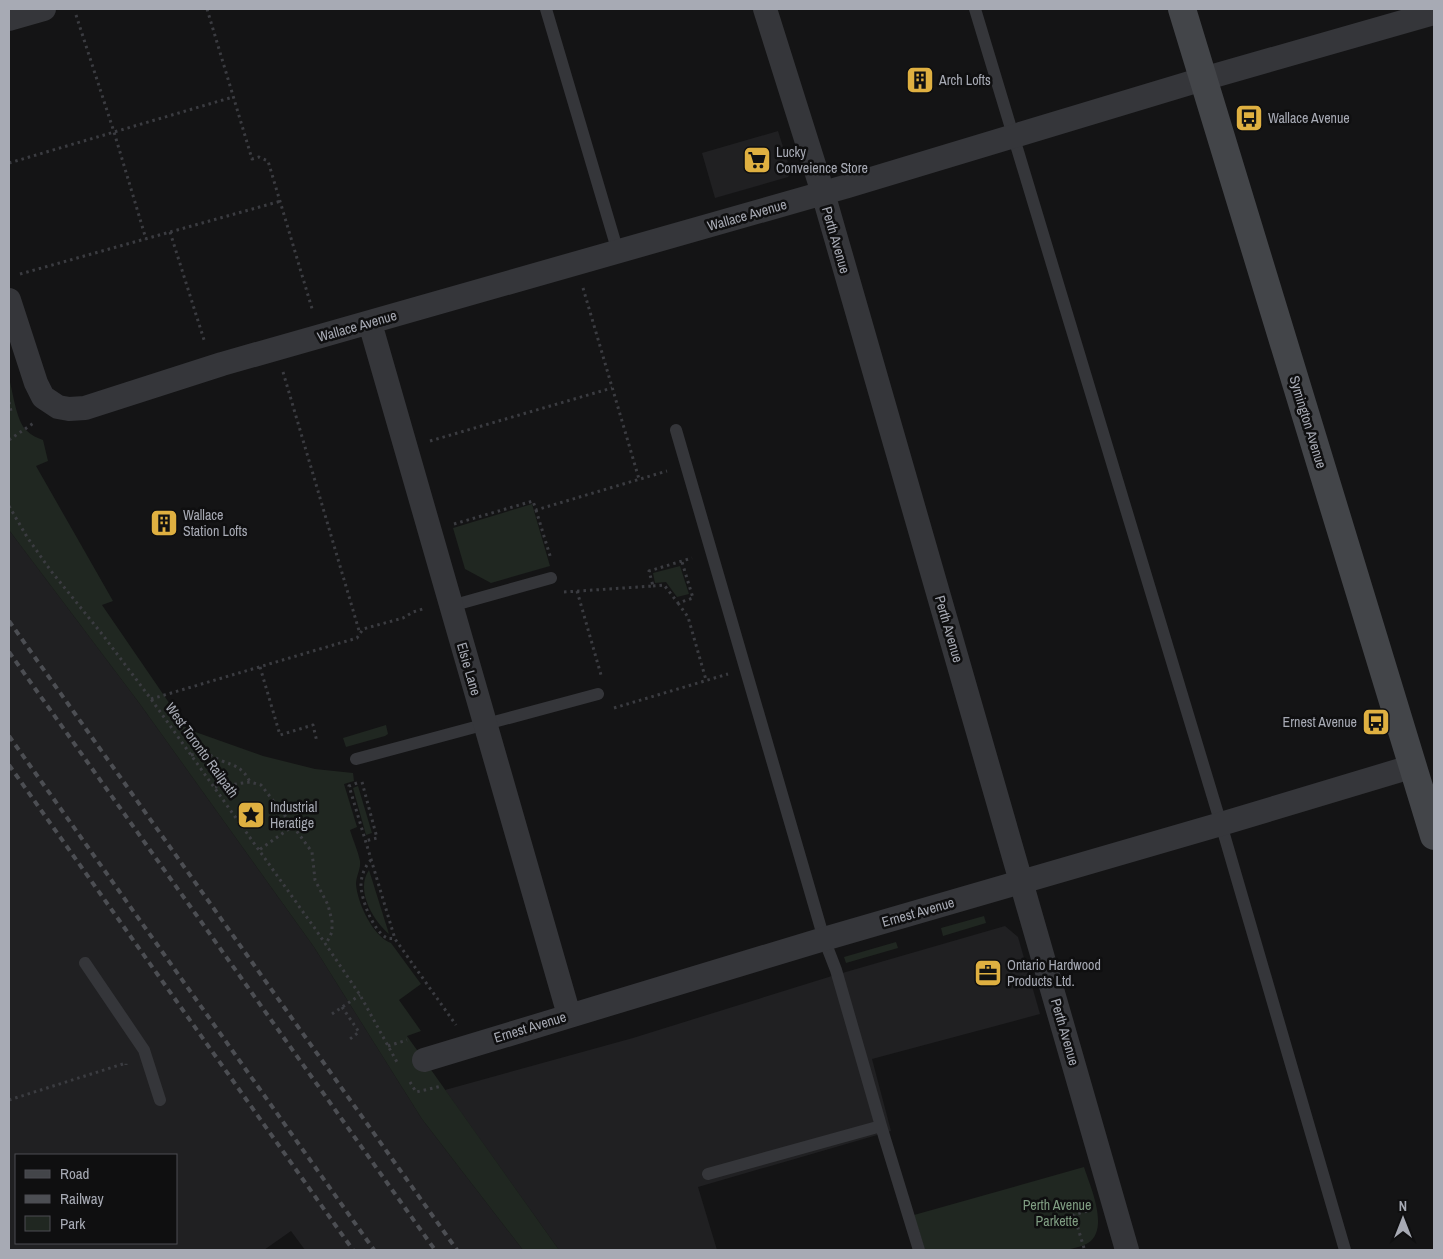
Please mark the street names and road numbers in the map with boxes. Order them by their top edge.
street label: Wallace Avenue [705,195,789,235]
street label: Perth Avenue [818,204,854,276]
street label: Wallace Avenue [315,306,399,346]
street label: Symington Avenue [1285,373,1331,471]
street label: Perth Avenue [931,593,967,665]
street label: Elsie Lane [453,640,485,698]
street label: West Toronto Railpath [161,699,243,801]
street label: Ernest Avenue [880,893,956,931]
street label: Perth Avenue [1047,996,1083,1068]
street label: Ernest Avenue [492,1008,568,1046]

